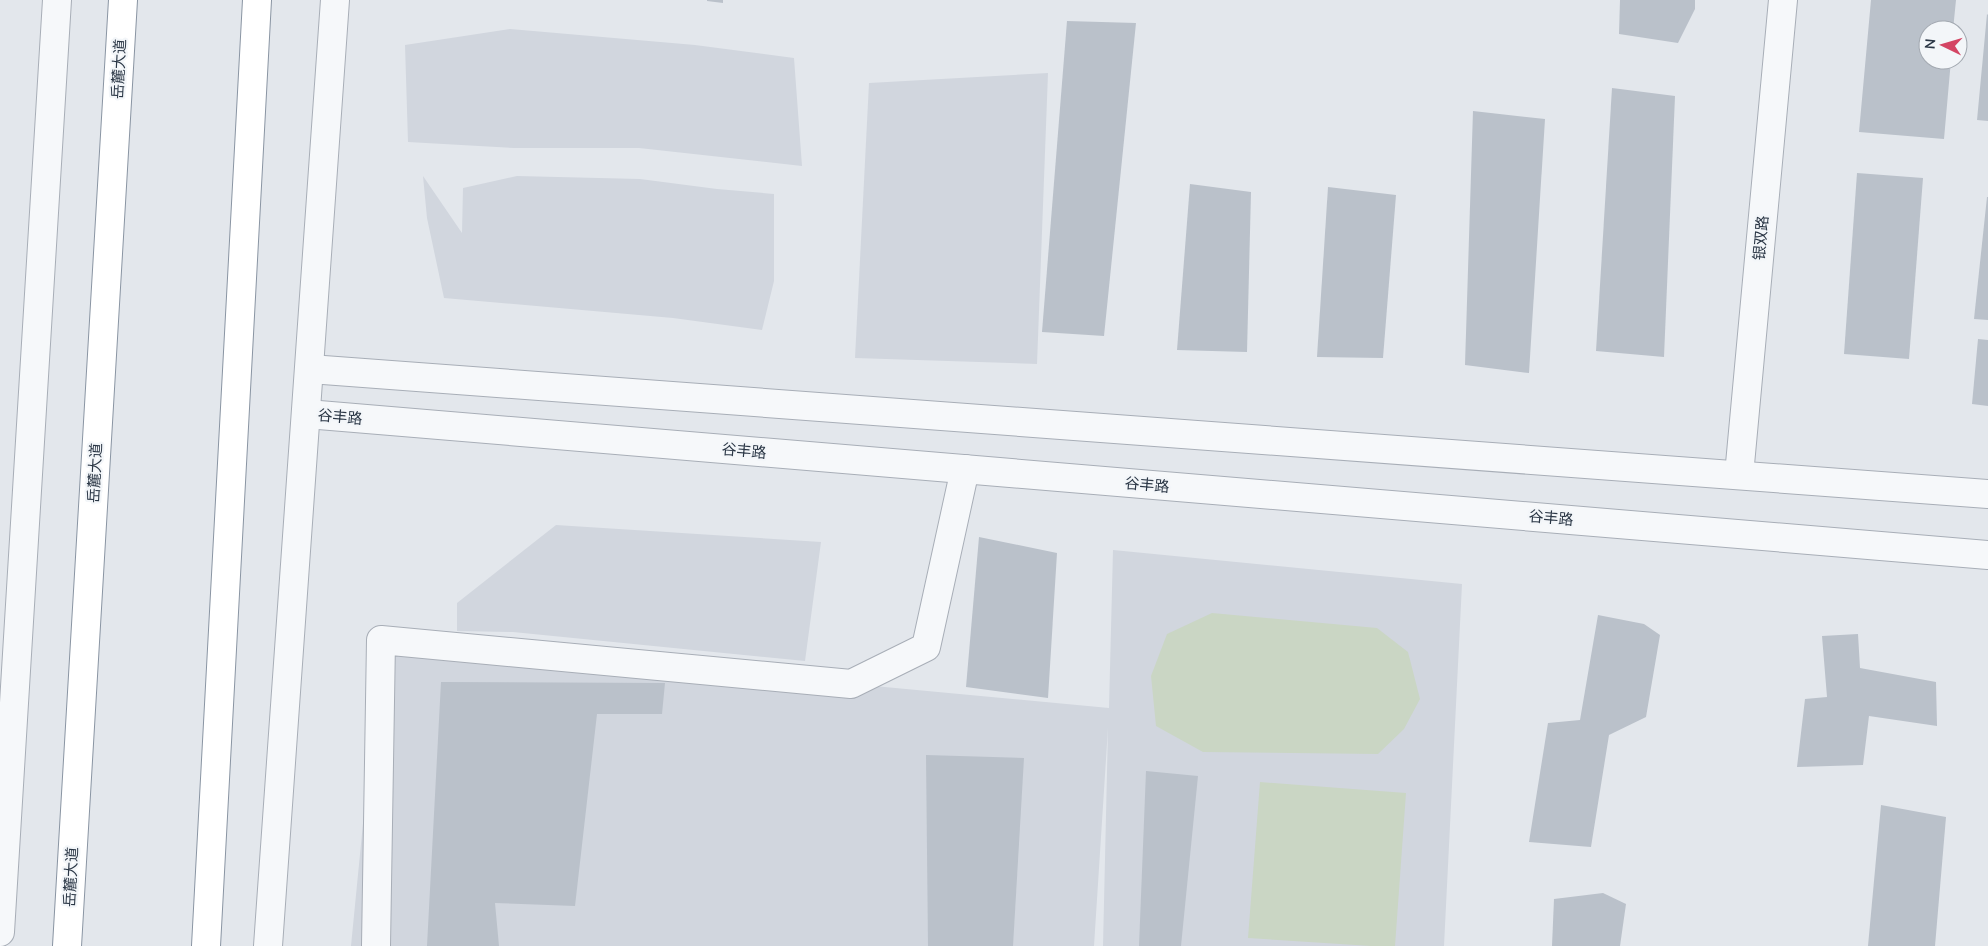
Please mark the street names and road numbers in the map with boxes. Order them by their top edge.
street label: 岳麓大道 [107,39,131,99]
street label: 银双路 [1749,215,1773,261]
street label: 谷丰路 [317,405,363,429]
street label: 谷丰路 [721,439,767,463]
street label: 岳麓大道 [83,443,107,503]
street label: 谷丰路 [1124,473,1170,497]
street label: 谷丰路 [1528,506,1574,530]
street label: 岳麓大道 [59,847,83,907]

